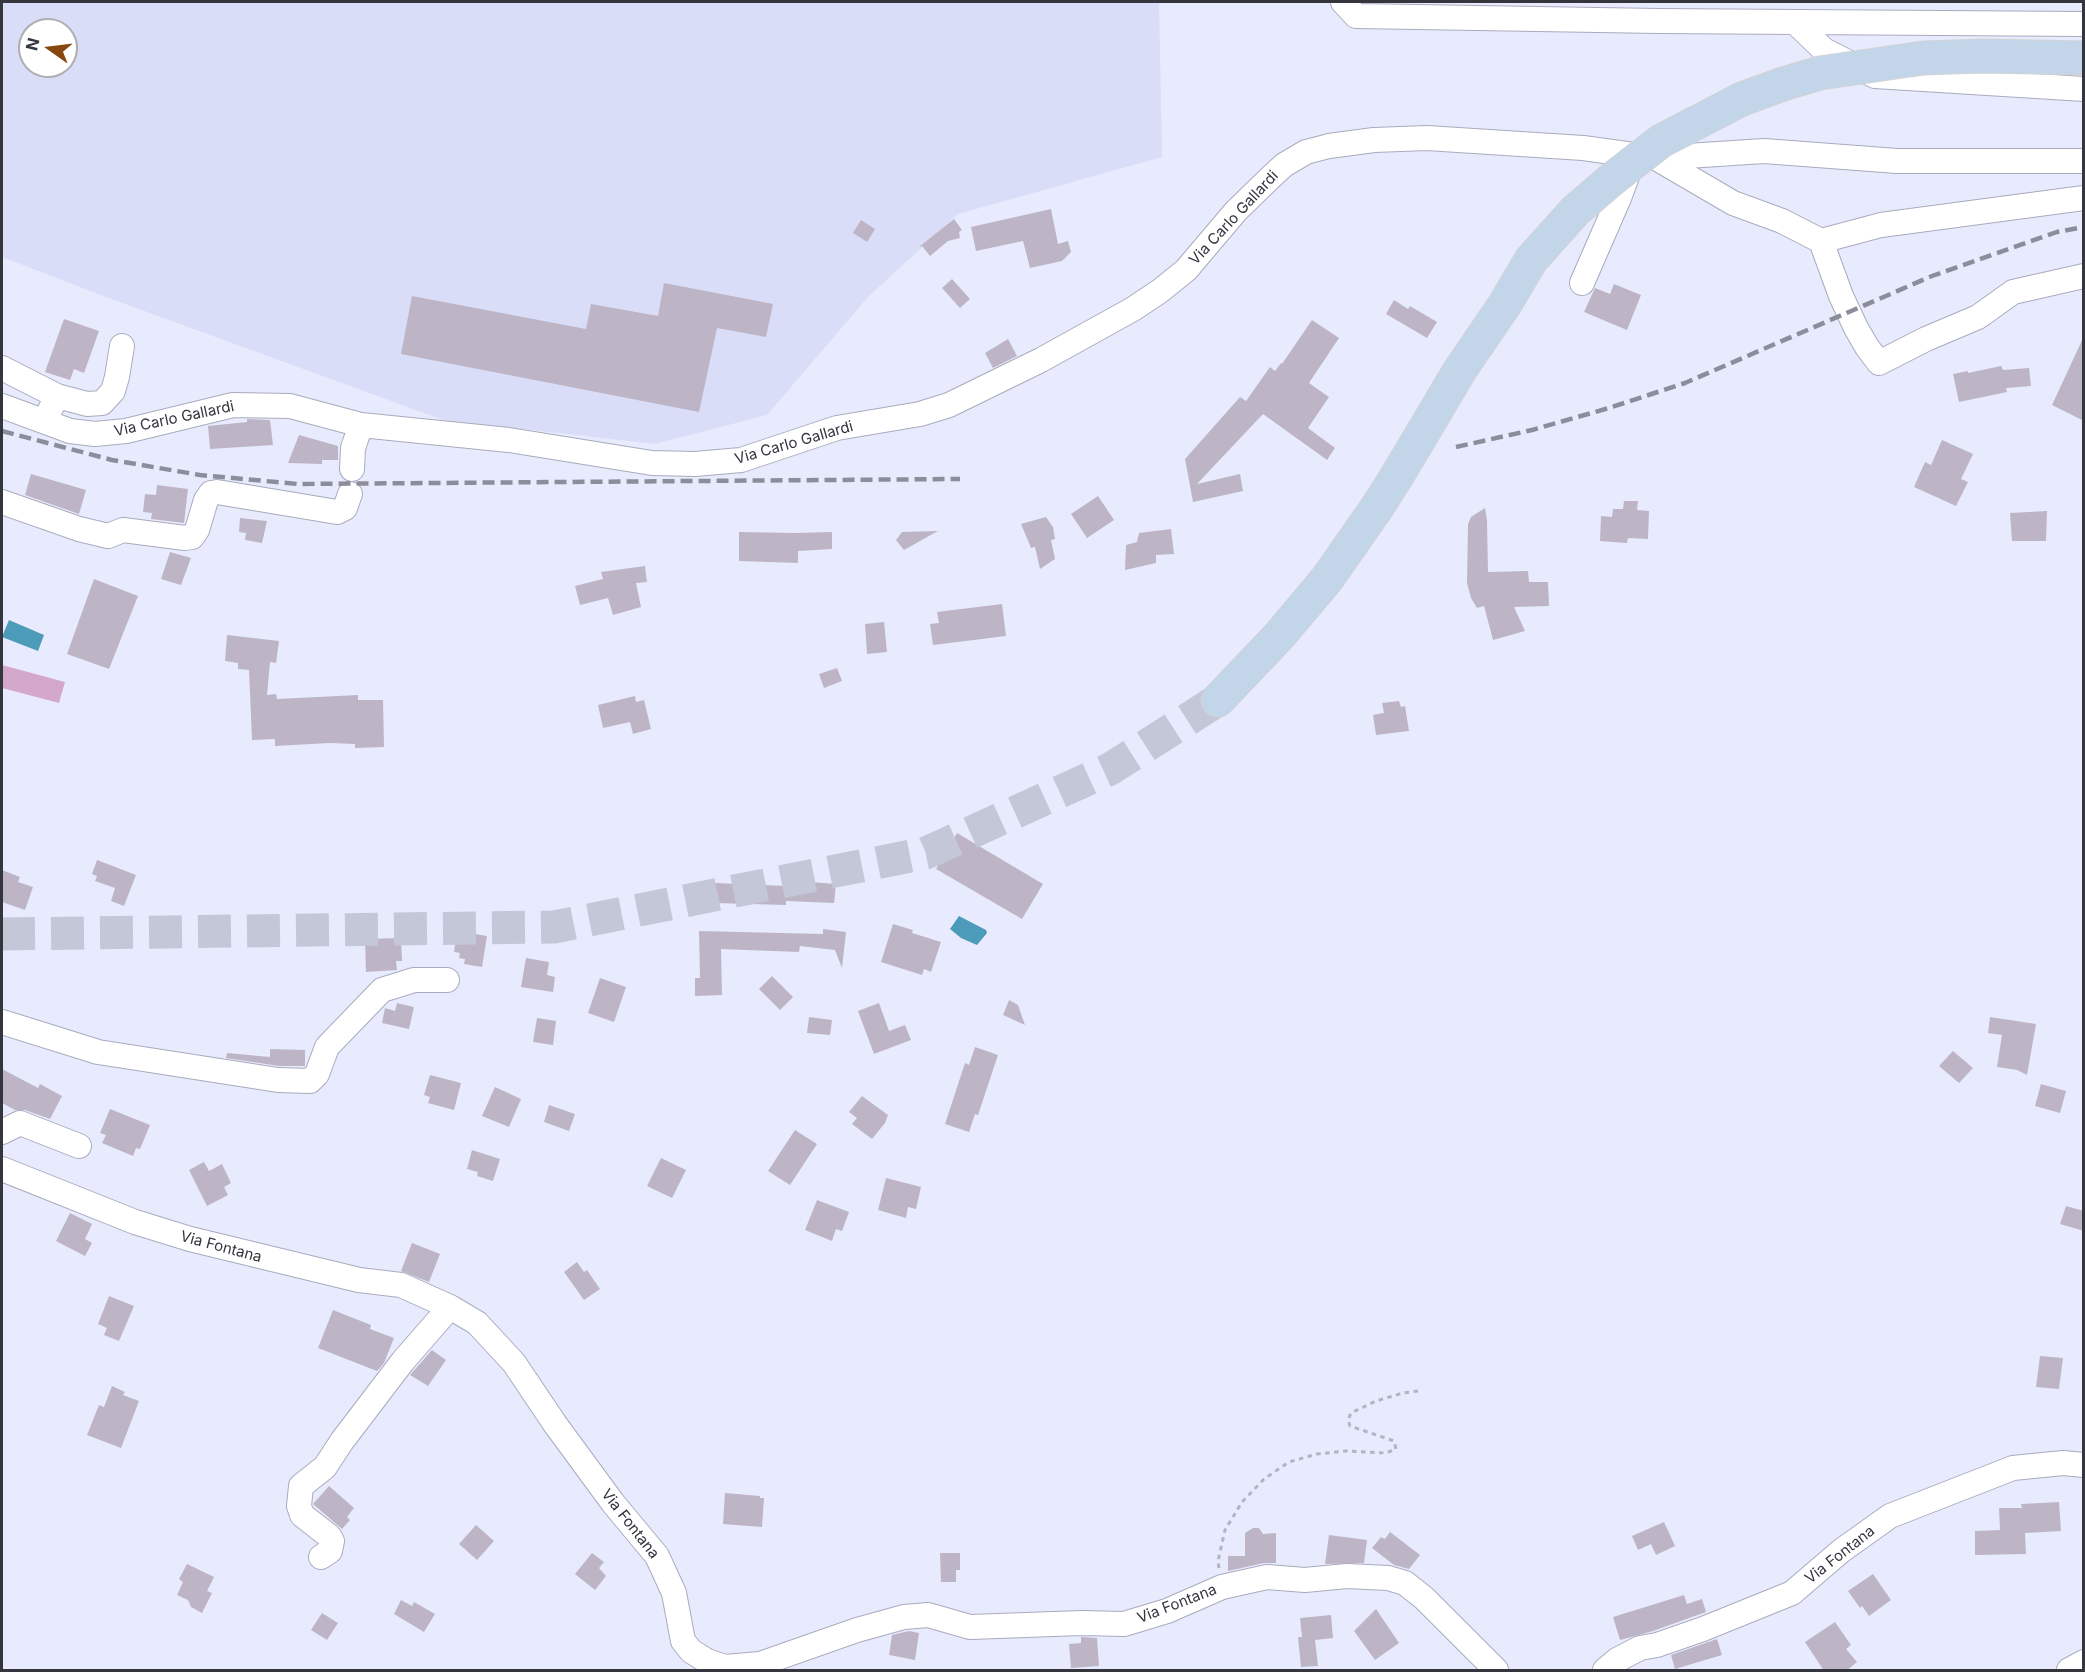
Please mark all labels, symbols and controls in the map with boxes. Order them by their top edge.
north arrow [18,18,78,78]
text: N [21,36,44,52]
street label: Via Carlo Gallardi [1186,167,1282,269]
street label: Via Carlo Gallardi [112,397,236,441]
street label: Via Carlo Gallardi [733,418,855,468]
street label: Via Fontana [178,1228,264,1266]
street label: Via Fontana [597,1486,663,1562]
street label: Via Fontana [1802,1522,1878,1588]
street label: Via Fontana [1135,1581,1219,1627]

